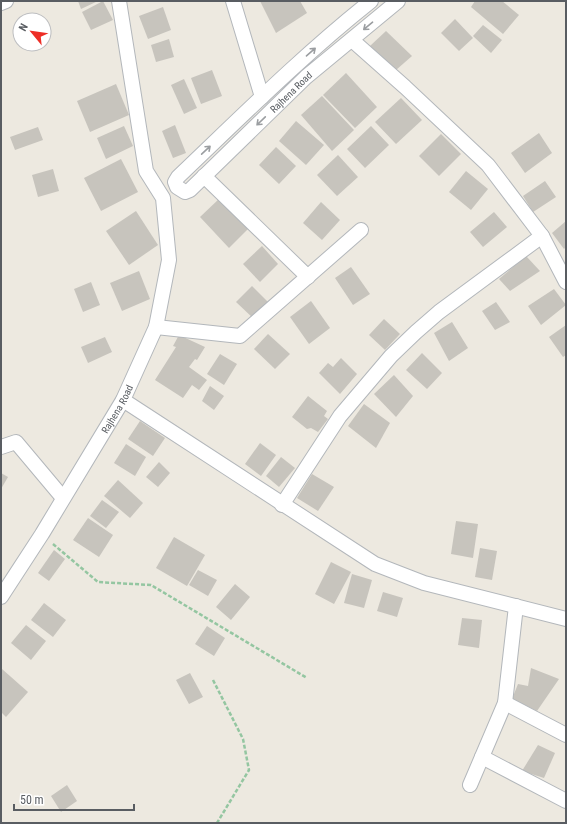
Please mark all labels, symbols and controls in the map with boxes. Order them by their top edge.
north arrow [12,12,52,52]
text: N [16,21,31,33]
one-way arrow [363,22,374,31]
one-way arrow [305,47,316,56]
street label: Rajhena Road [268,69,314,115]
one-way arrow [256,116,266,125]
one-way arrow [201,145,211,155]
street label: Rajhena Road [99,383,135,435]
scale bar [14,786,134,812]
text: 50 m [20,793,44,807]

